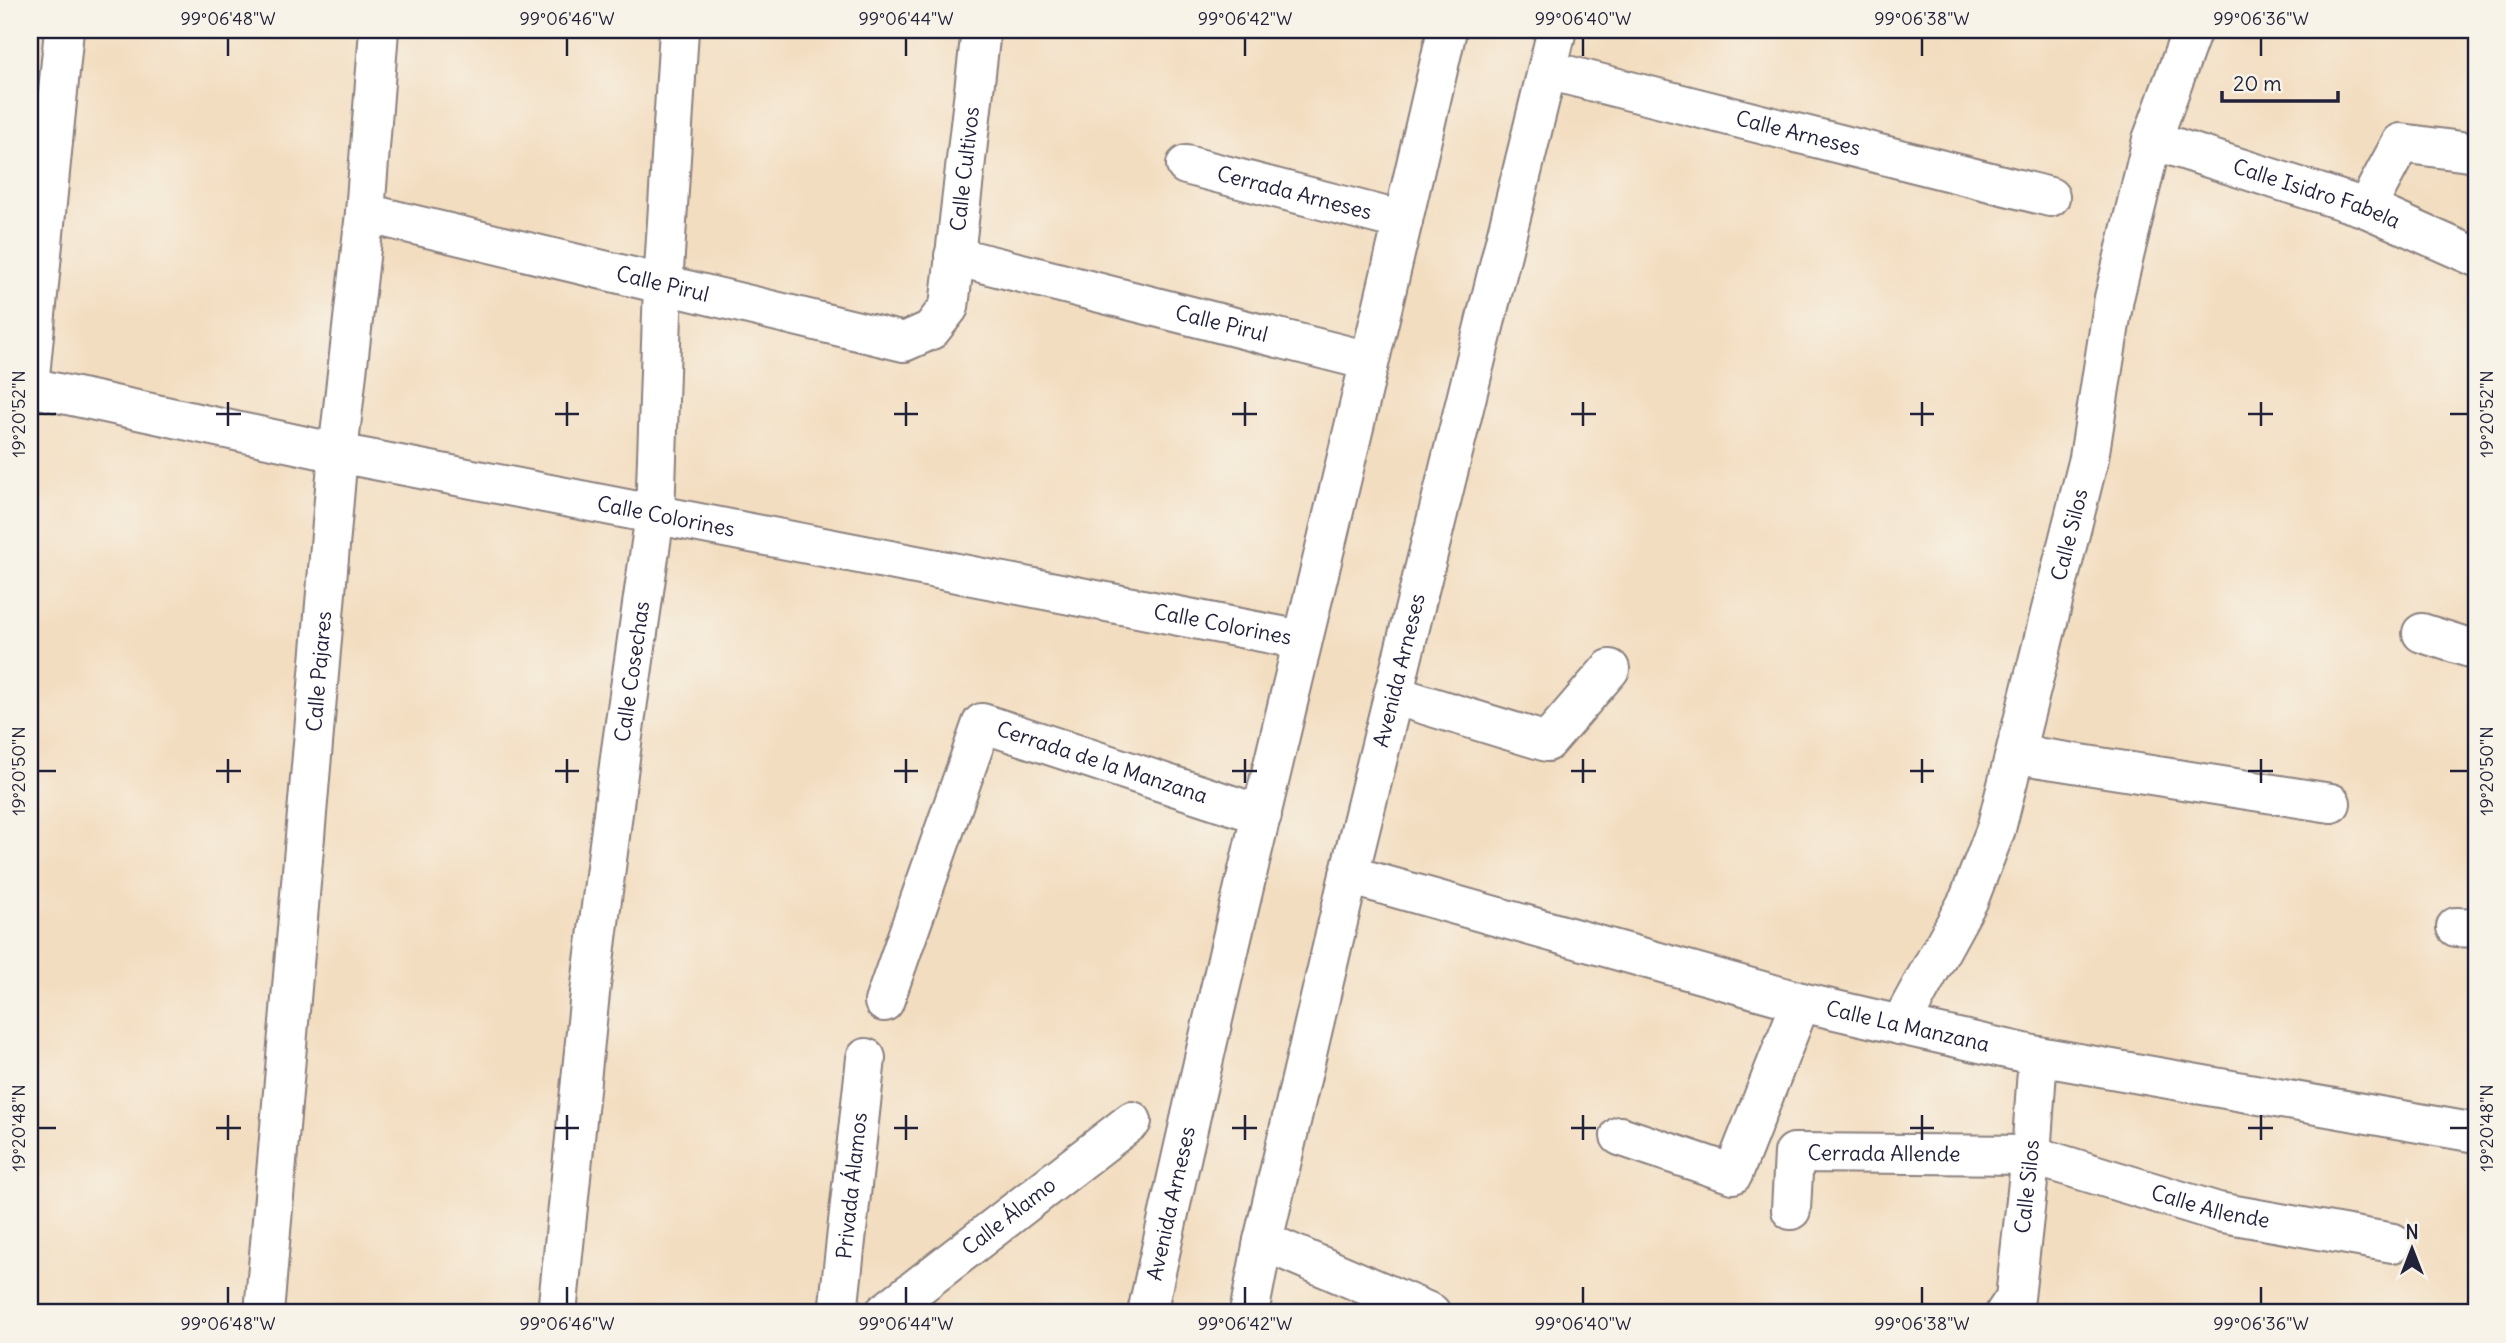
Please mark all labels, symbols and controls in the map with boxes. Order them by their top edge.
text: 99°06'48"W [180,7,276,30]
text: 99°06'46"W [519,7,615,30]
text: 99°06'44"W [858,7,954,30]
text: 99°06'42"W [1198,7,1292,30]
text: 99°06'40"W [1535,7,1631,30]
text: 99°06'38"W [1874,7,1970,30]
text: 99°06'36"W [2213,7,2309,30]
scale bar [2222,60,2338,104]
text: 20 m [2233,70,2282,97]
street label: Calle Arneses [1733,104,1863,162]
street label: Calle Cultivos [944,105,985,233]
street label: Calle Isidro Fabela [2230,153,2405,234]
street label: Cerrada Arneses [1214,160,1375,225]
street label: Calle Pirul [614,260,712,308]
street label: Calle Pirul [1173,299,1271,348]
text: 19°20'52"N [7,370,30,458]
text: 19°20'52"N [2475,370,2498,458]
street label: Calle Silos [2045,486,2094,583]
street label: Calle Colorines [595,490,737,543]
street label: Avenida Arneses [1367,591,1431,750]
street label: Calle Colorines [1151,598,1294,651]
street label: Calle Cosechas [608,599,655,744]
street label: Calle Pajares [300,610,337,733]
street label: Cerrada de la Manzana [993,715,1211,809]
text: 19°20'50"N [7,726,30,816]
text: 19°20'50"N [2475,726,2498,816]
street label: Calle La Manzana [1823,994,1992,1058]
text: 19°20'48"N [7,1084,30,1172]
text: 19°20'48"N [2475,1084,2498,1172]
street label: Privada Álamos [830,1111,873,1260]
street label: Avenida Arneses [1140,1124,1201,1283]
street label: Cerrada Allende [1807,1139,1960,1167]
street label: Calle Silos [2008,1139,2045,1235]
street label: Calle Álamo [956,1171,1061,1261]
street label: Calle Allende [2148,1178,2272,1234]
north arrow [2376,1214,2446,1284]
text: N [2405,1220,2419,1244]
text: 99°06'48"W [180,1312,276,1335]
text: 99°06'46"W [519,1312,615,1335]
text: 99°06'44"W [858,1312,954,1335]
text: 99°06'42"W [1198,1312,1292,1335]
text: 99°06'40"W [1535,1312,1631,1335]
text: 99°06'38"W [1874,1312,1970,1335]
text: 99°06'36"W [2213,1312,2309,1335]

